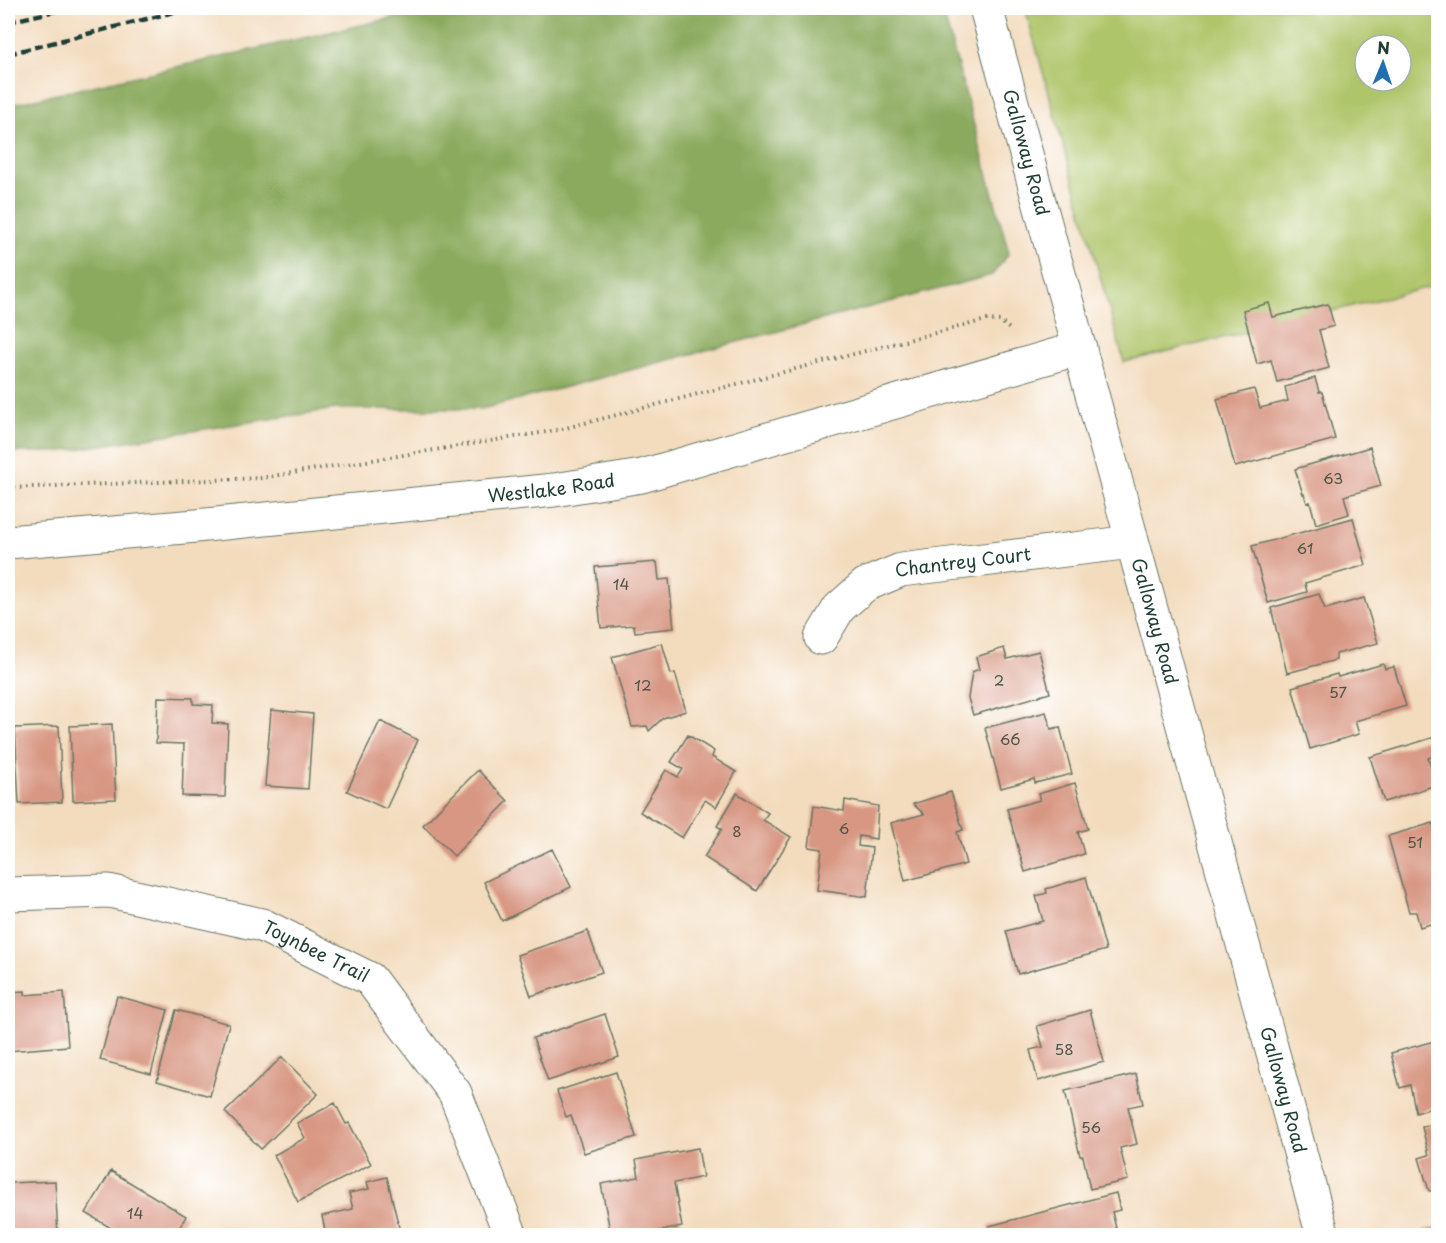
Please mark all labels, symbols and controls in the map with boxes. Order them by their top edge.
north arrow [1353,33,1413,93]
text: N [1377,35,1390,59]
street label: Galloway Road [997,86,1057,219]
street label: Westlake Road [486,466,617,509]
house number: 63 [1323,466,1343,489]
house number: 61 [1297,536,1313,559]
street label: Chantrey Court [893,539,1032,583]
street label: Galloway Road [1126,555,1186,687]
house number: 14 [613,572,629,595]
house number: 2 [994,668,1004,691]
house number: 12 [634,673,652,696]
house number: 57 [1329,680,1347,703]
house number: 66 [1000,727,1020,750]
house number: 6 [839,816,849,839]
house number: 8 [732,819,742,842]
house number: 51 [1407,830,1423,853]
street label: Toynbee Trail [259,913,374,989]
street label: Galloway Road [1254,1023,1315,1156]
house number: 58 [1054,1037,1074,1060]
house number: 56 [1081,1115,1101,1138]
house number: 14 [127,1201,143,1224]

